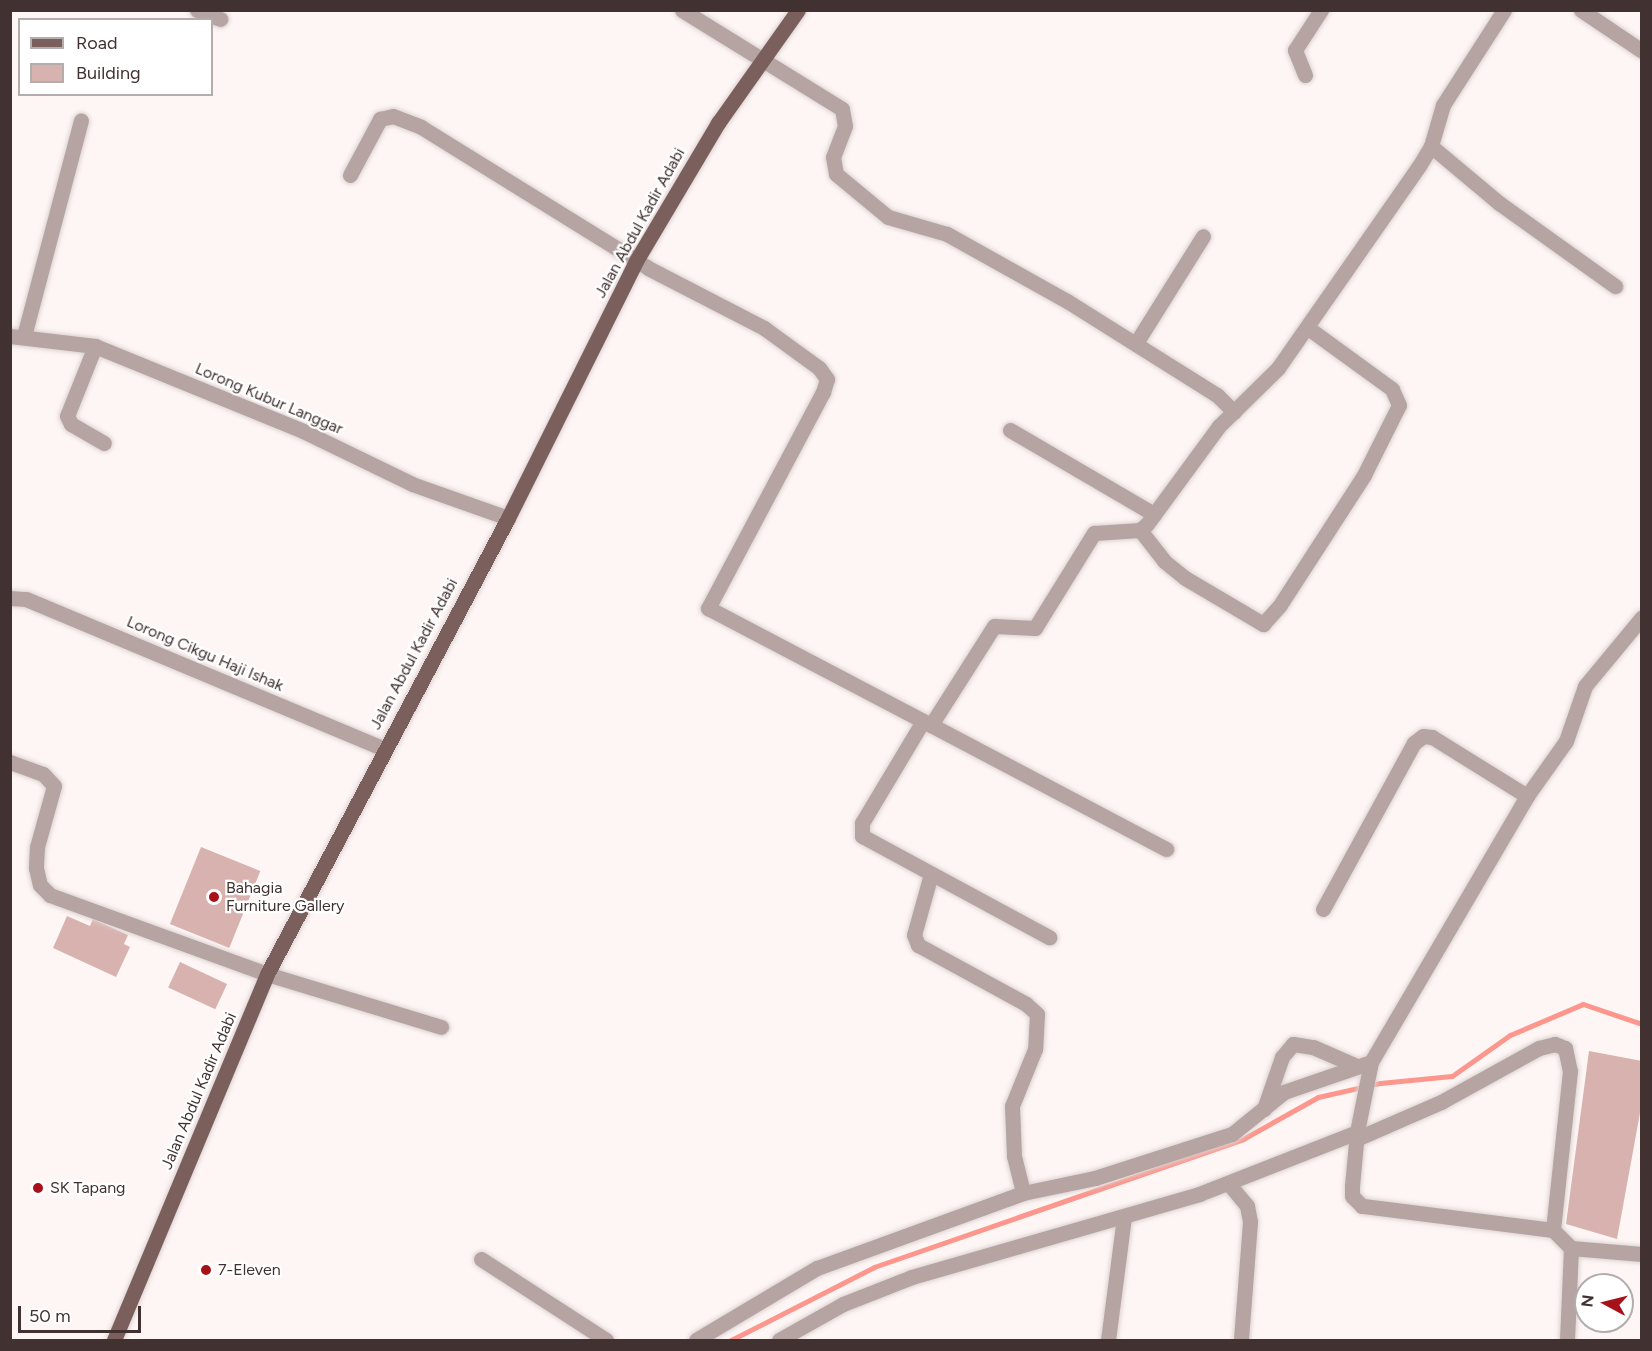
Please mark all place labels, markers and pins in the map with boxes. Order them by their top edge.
place label: Bahagia Furniture Gallery [226,878,344,916]
marker: Bahagia Furniture Gallery [207,890,221,904]
place label: SK Tapang [50,1178,125,1198]
marker: SK Tapang [31,1181,45,1195]
place label: 7-Eleven [218,1260,281,1280]
marker: 7-Eleven [199,1263,213,1277]

